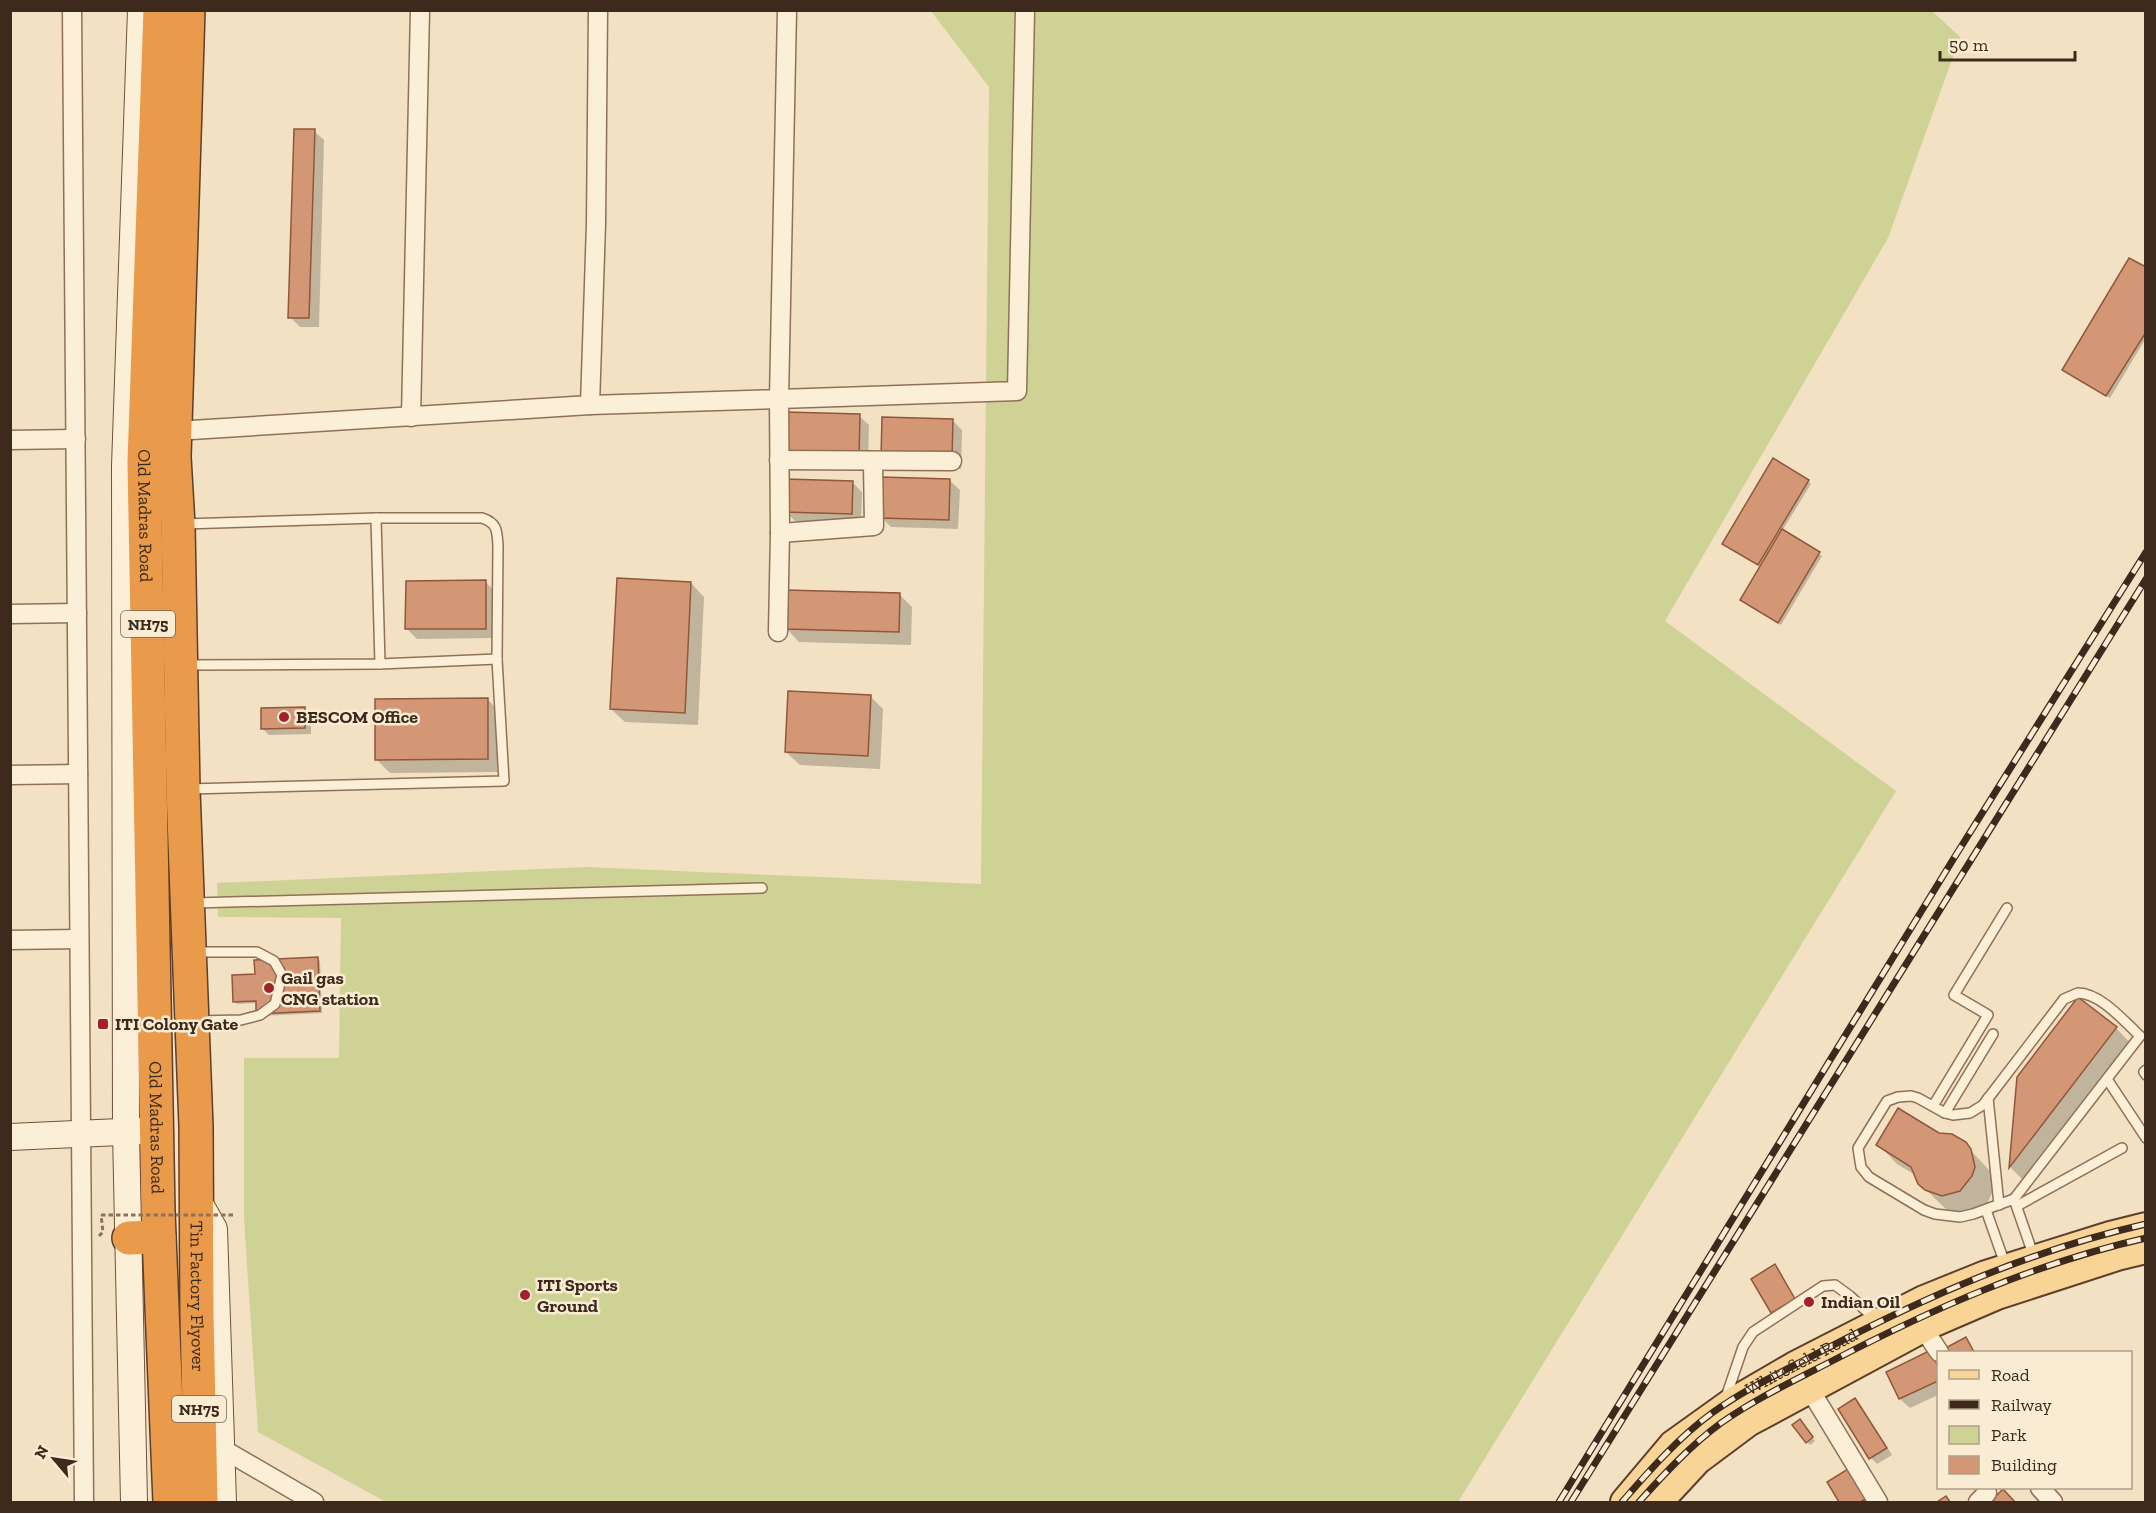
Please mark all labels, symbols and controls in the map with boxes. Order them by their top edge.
scale bar [1940,24,2075,62]
text: 50 m [1949,34,1989,56]
street label: Old Madras Road [133,449,157,582]
road number: NH75 [121,611,175,637]
place label: BESCOM Office [296,706,418,728]
marker: BESCOM Office [277,710,291,724]
place label: Gail gas CNG station [281,967,379,1010]
marker: Gail gas CNG station [262,981,276,995]
place label: ITI Colony Gate [115,1013,239,1035]
marker: ITI Colony Gate [96,1017,110,1031]
street label: Old Madras Road [144,1061,169,1194]
street label: Tin Factory Flyover [186,1221,209,1372]
place label: ITI Sports Ground [537,1274,618,1317]
marker: ITI Sports Ground [518,1288,532,1302]
place label: Indian Oil [1821,1291,1900,1313]
marker: Indian Oil [1802,1295,1816,1309]
street label: Whitefield Road [1742,1324,1861,1400]
legend [1937,1351,2132,1489]
text: Road [1991,1364,2030,1386]
text: Railway [1991,1394,2053,1416]
road number: NH75 [172,1396,226,1422]
text: Park [1991,1424,2027,1446]
north arrow [24,1429,84,1489]
text: N [30,1442,53,1462]
text: Building [1991,1454,2057,1476]

